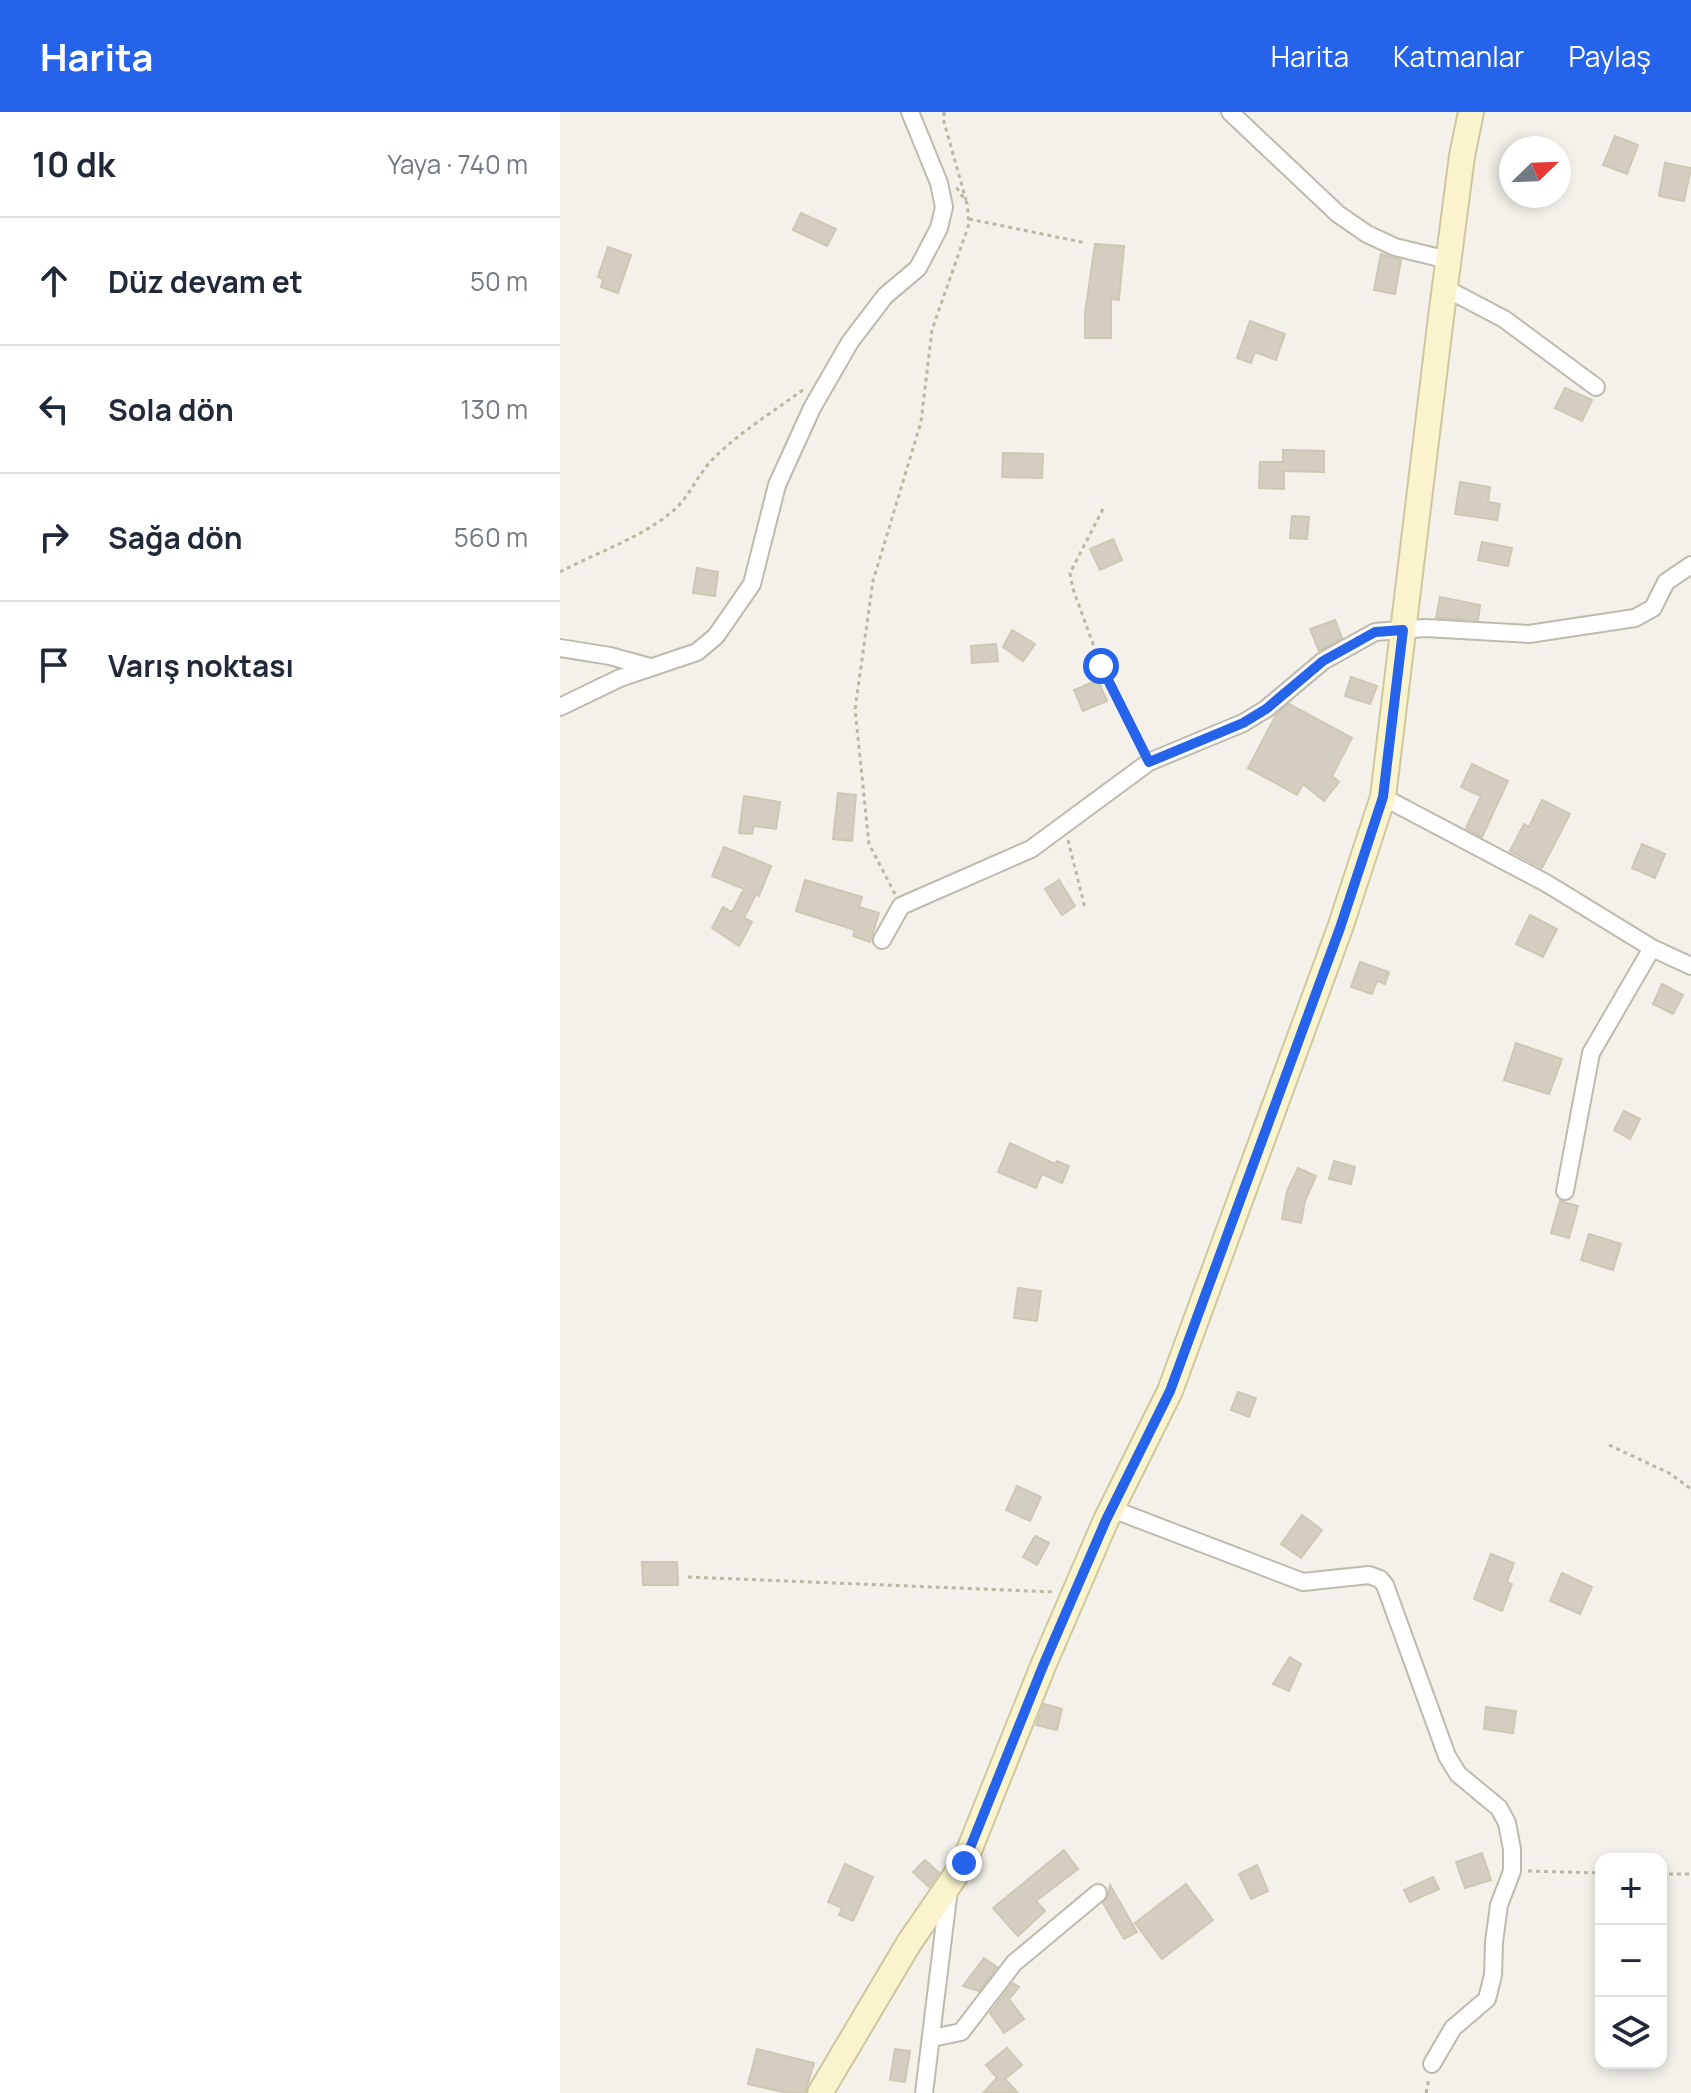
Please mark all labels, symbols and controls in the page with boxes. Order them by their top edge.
text: Harita [40,30,153,82]
text: Harita [1271,37,1349,75]
text: Katmanlar [1393,37,1524,75]
text: Paylaş [1568,37,1651,75]
north arrow [1499,136,1571,208]
text: 10 dk [32,141,115,187]
text: Yaya · 740 m [388,146,528,182]
icon: ahead [32,259,76,303]
text: Düz devam et [108,261,303,302]
text: 50 m [470,263,528,299]
icon: left [32,387,76,431]
text: Sola dön [108,389,234,430]
text: 130 m [460,391,528,427]
icon: right [32,515,76,559]
text: Sağa dön [108,517,243,558]
text: 560 m [454,519,528,555]
icon: arrive [32,643,76,687]
text: Varış noktası [108,645,294,686]
route start [1083,648,1119,684]
route end [946,1845,982,1881]
map controls [1595,1853,1667,2069]
button: + [1595,1853,1667,1925]
button: − [1595,1925,1667,1997]
button: layers [1595,1997,1667,2069]

